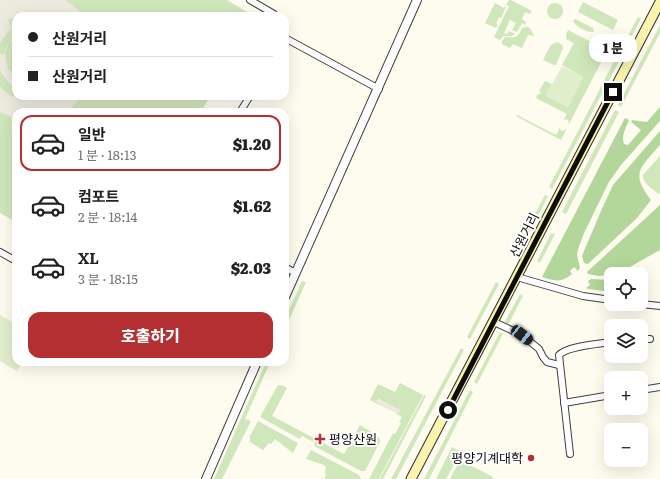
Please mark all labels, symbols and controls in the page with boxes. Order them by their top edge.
text: 산원거리 [52,26,107,49]
callout: 1 분 [589,34,637,62]
text: 1 분 [603,38,623,57]
text: 산원거리 [52,64,107,87]
route end [604,83,622,101]
text: 일반 [78,122,106,145]
icon: car [30,125,66,161]
text: $1.20 [233,132,271,155]
text: 1 분 · 18:13 [78,145,137,164]
text: 컴포트 [78,184,119,207]
icon: car [30,187,66,223]
text: $1.62 [233,194,271,217]
text: 2 분 · 18:14 [78,207,137,226]
street label: 산원거리 [504,209,543,260]
text: XL [78,246,99,269]
icon: car [30,249,66,285]
text: $2.03 [231,256,271,279]
map controls [604,267,648,467]
button: locate [604,267,648,311]
text: 3 분 · 18:15 [78,269,138,288]
button: 호출하기 [28,312,273,358]
button: layers [604,319,648,363]
car [509,323,535,347]
button: + [604,371,648,415]
route start [439,401,457,419]
button: − [604,423,648,467]
place label: 평양산원 [329,429,377,448]
marker: 평양산원 [314,433,326,445]
place label: 평양기계대학 [451,448,523,467]
marker: 평양기계대학 [526,453,536,463]

